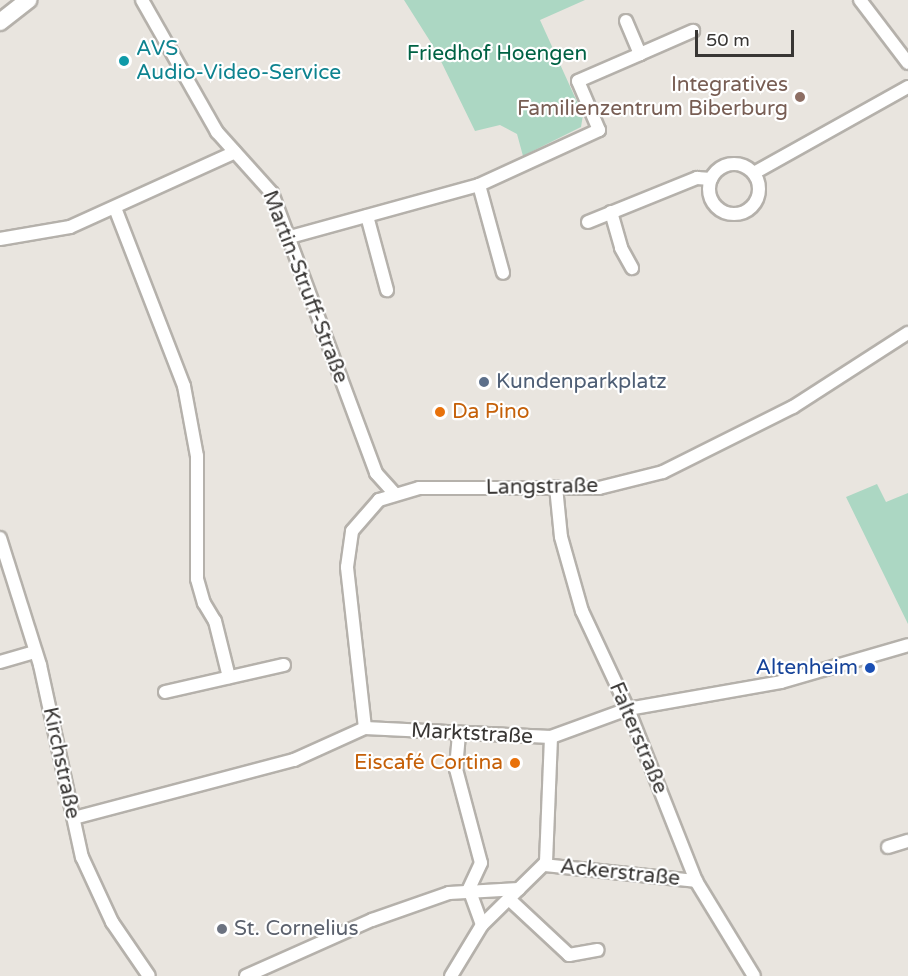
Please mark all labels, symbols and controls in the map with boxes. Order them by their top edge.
scale bar [698,18,797,56]
text: 50 m [706,29,750,51]
place label: AVS Audio-Video-Service [136,36,341,86]
park label: Friedhof Hoengen [407,41,587,67]
marker: AVS Audio-Video-Service [117,54,131,68]
place label: Integratives Familienzentrum Biberburg [517,72,788,122]
marker: Integratives Familienzentrum Biberburg [793,90,807,104]
street label: Martin-Struff-Straße [257,187,353,387]
place label: Kundenparkplatz [496,369,667,395]
marker: Kundenparkplatz [477,375,491,389]
place label: Da Pino [452,399,530,425]
marker: Da Pino [433,405,447,419]
street label: Langstraße [486,473,598,501]
place label: Altenheim [755,655,858,681]
marker: Altenheim [863,661,877,675]
street label: Falterstraße [603,679,673,797]
street label: Kirchstraße [37,705,85,821]
street label: Marktstraße [410,718,534,750]
place label: Eiscafé Cortina [354,750,503,776]
marker: Eiscafé Cortina [508,756,522,770]
street label: Ackerstraße [559,854,681,892]
place label: St. Cornelius [234,916,358,942]
marker: St. Cornelius [215,922,229,936]

